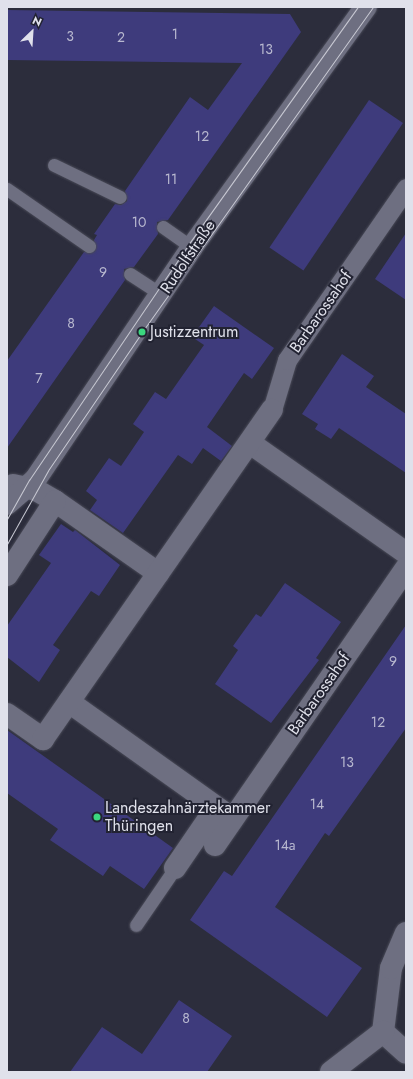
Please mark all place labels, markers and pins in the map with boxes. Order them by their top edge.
place label: Justizzentrum [150,322,238,342]
marker: Justizzentrum [137,327,147,337]
place label: Landeszahnärztekammer Thüringen [105,798,271,836]
marker: Landeszahnärztekammer Thüringen [92,812,102,822]

